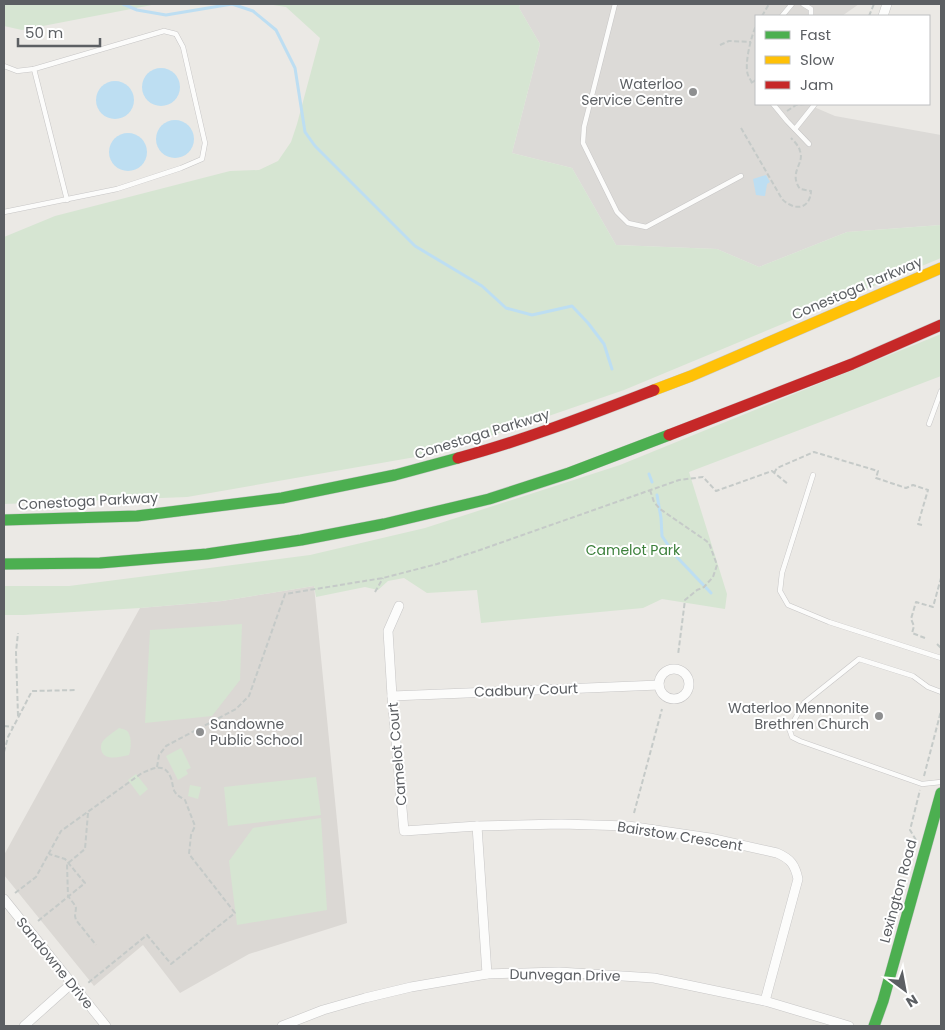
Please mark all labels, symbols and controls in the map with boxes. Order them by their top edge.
scale bar [18,15,100,47]
legend [755,15,930,105]
text: 50 m [25,22,63,43]
text: Fast [800,24,831,45]
text: Slow [800,49,835,70]
place label: Waterloo Service Centre [581,74,683,110]
text: Jam [800,74,834,95]
marker: Waterloo Service Centre [687,86,699,98]
street label: Conestoga Parkway [789,251,926,325]
street label: Conestoga Parkway [412,404,552,464]
street label: Conestoga Parkway [17,487,159,515]
park label: Camelot Park [586,540,681,560]
street label: Cadbury Court [474,678,578,702]
place label: Waterloo Mennonite Brethren Church [728,698,869,734]
street label: Camelot Court [383,701,411,807]
marker: Waterloo Mennonite Brethren Church [873,710,885,722]
place label: Sandowne Public School [210,714,303,750]
marker: Sandowne Public School [194,726,206,738]
street label: Bairstow Crescent [616,816,744,856]
street label: Lexington Road [875,837,921,945]
street label: Sandowne Drive [12,913,99,1013]
street label: Dunvegan Drive [509,964,621,986]
north arrow [880,965,930,1015]
text: N [902,990,922,1012]

